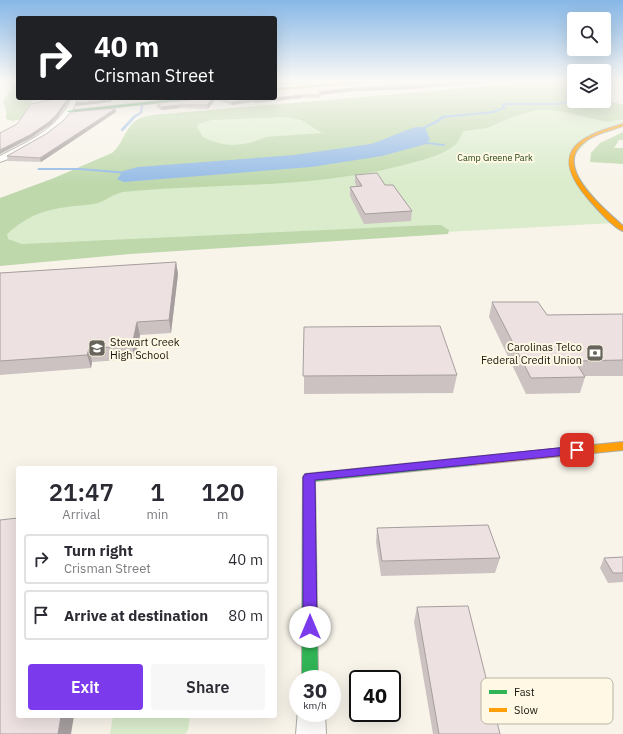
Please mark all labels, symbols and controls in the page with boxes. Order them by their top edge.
map controls [567,12,611,108]
button: search [567,12,611,56]
text: 40 m [94,28,159,65]
icon: right [28,32,80,84]
text: Crisman Street [94,64,214,87]
button: layers [567,64,611,108]
park label: Camp Greene Park [457,152,533,163]
place label: Stewart Creek High School [110,335,180,362]
school or university icon: Stewart Creek High School [87,338,107,358]
place label: Carolinas Telco Federal Credit Union [481,340,582,367]
bank icon: Carolinas Telco Federal Credit Union [585,343,605,363]
pin [560,433,594,467]
icon: arrive [566,439,588,461]
text: 21:47 [49,476,114,508]
text: 1 [150,476,165,508]
text: 120 [201,476,244,508]
text: Arrival [62,506,100,523]
text: min [147,506,169,523]
text: m [217,506,228,523]
text: Turn right [64,541,133,560]
icon: right [30,548,52,570]
text: 40 m [228,550,263,569]
text: Crisman Street [64,560,151,577]
icon: arrive [30,604,52,626]
text: Arrive at destination [64,606,208,625]
text: 80 m [228,606,263,625]
position arrow [289,606,331,648]
button: Exit [28,664,143,710]
button: Share [151,664,265,710]
speed limit sign: 40 [349,670,401,722]
text: 30 [303,677,327,704]
legend [481,678,613,724]
text: Fast [514,685,535,699]
text: km/h [303,699,327,712]
text: Slow [514,703,538,717]

